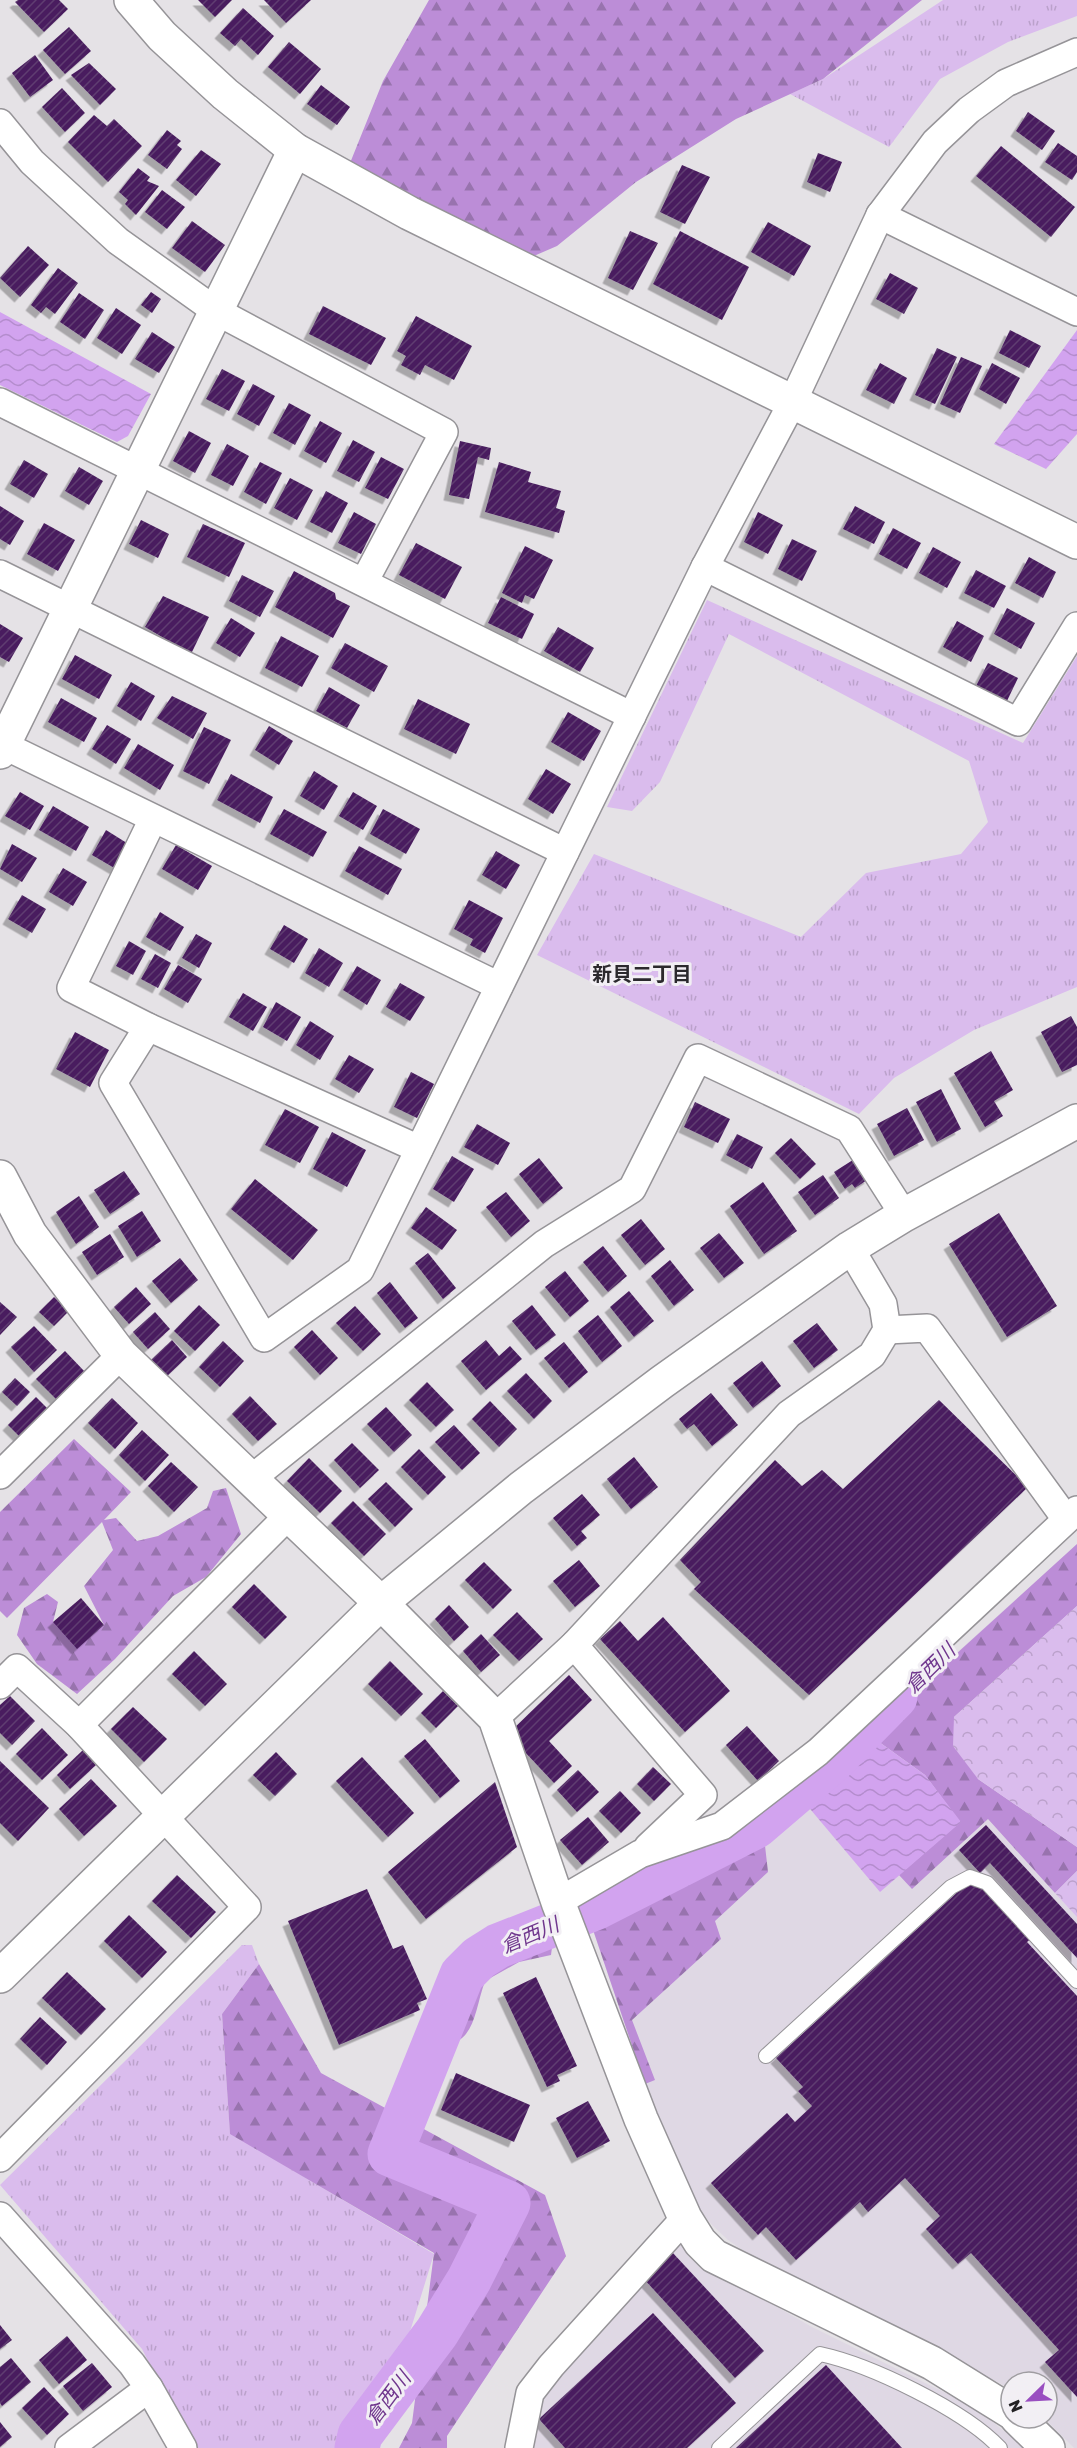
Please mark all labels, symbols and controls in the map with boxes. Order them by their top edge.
district label: 新貝二丁目 [592,962,692,986]
water label: 倉西川 [900,1637,961,1697]
water label: 倉西川 [498,1911,564,1958]
water label: 倉西川 [360,2365,417,2429]
north arrow [999,2370,1059,2430]
text: N [1005,2397,1027,2415]

